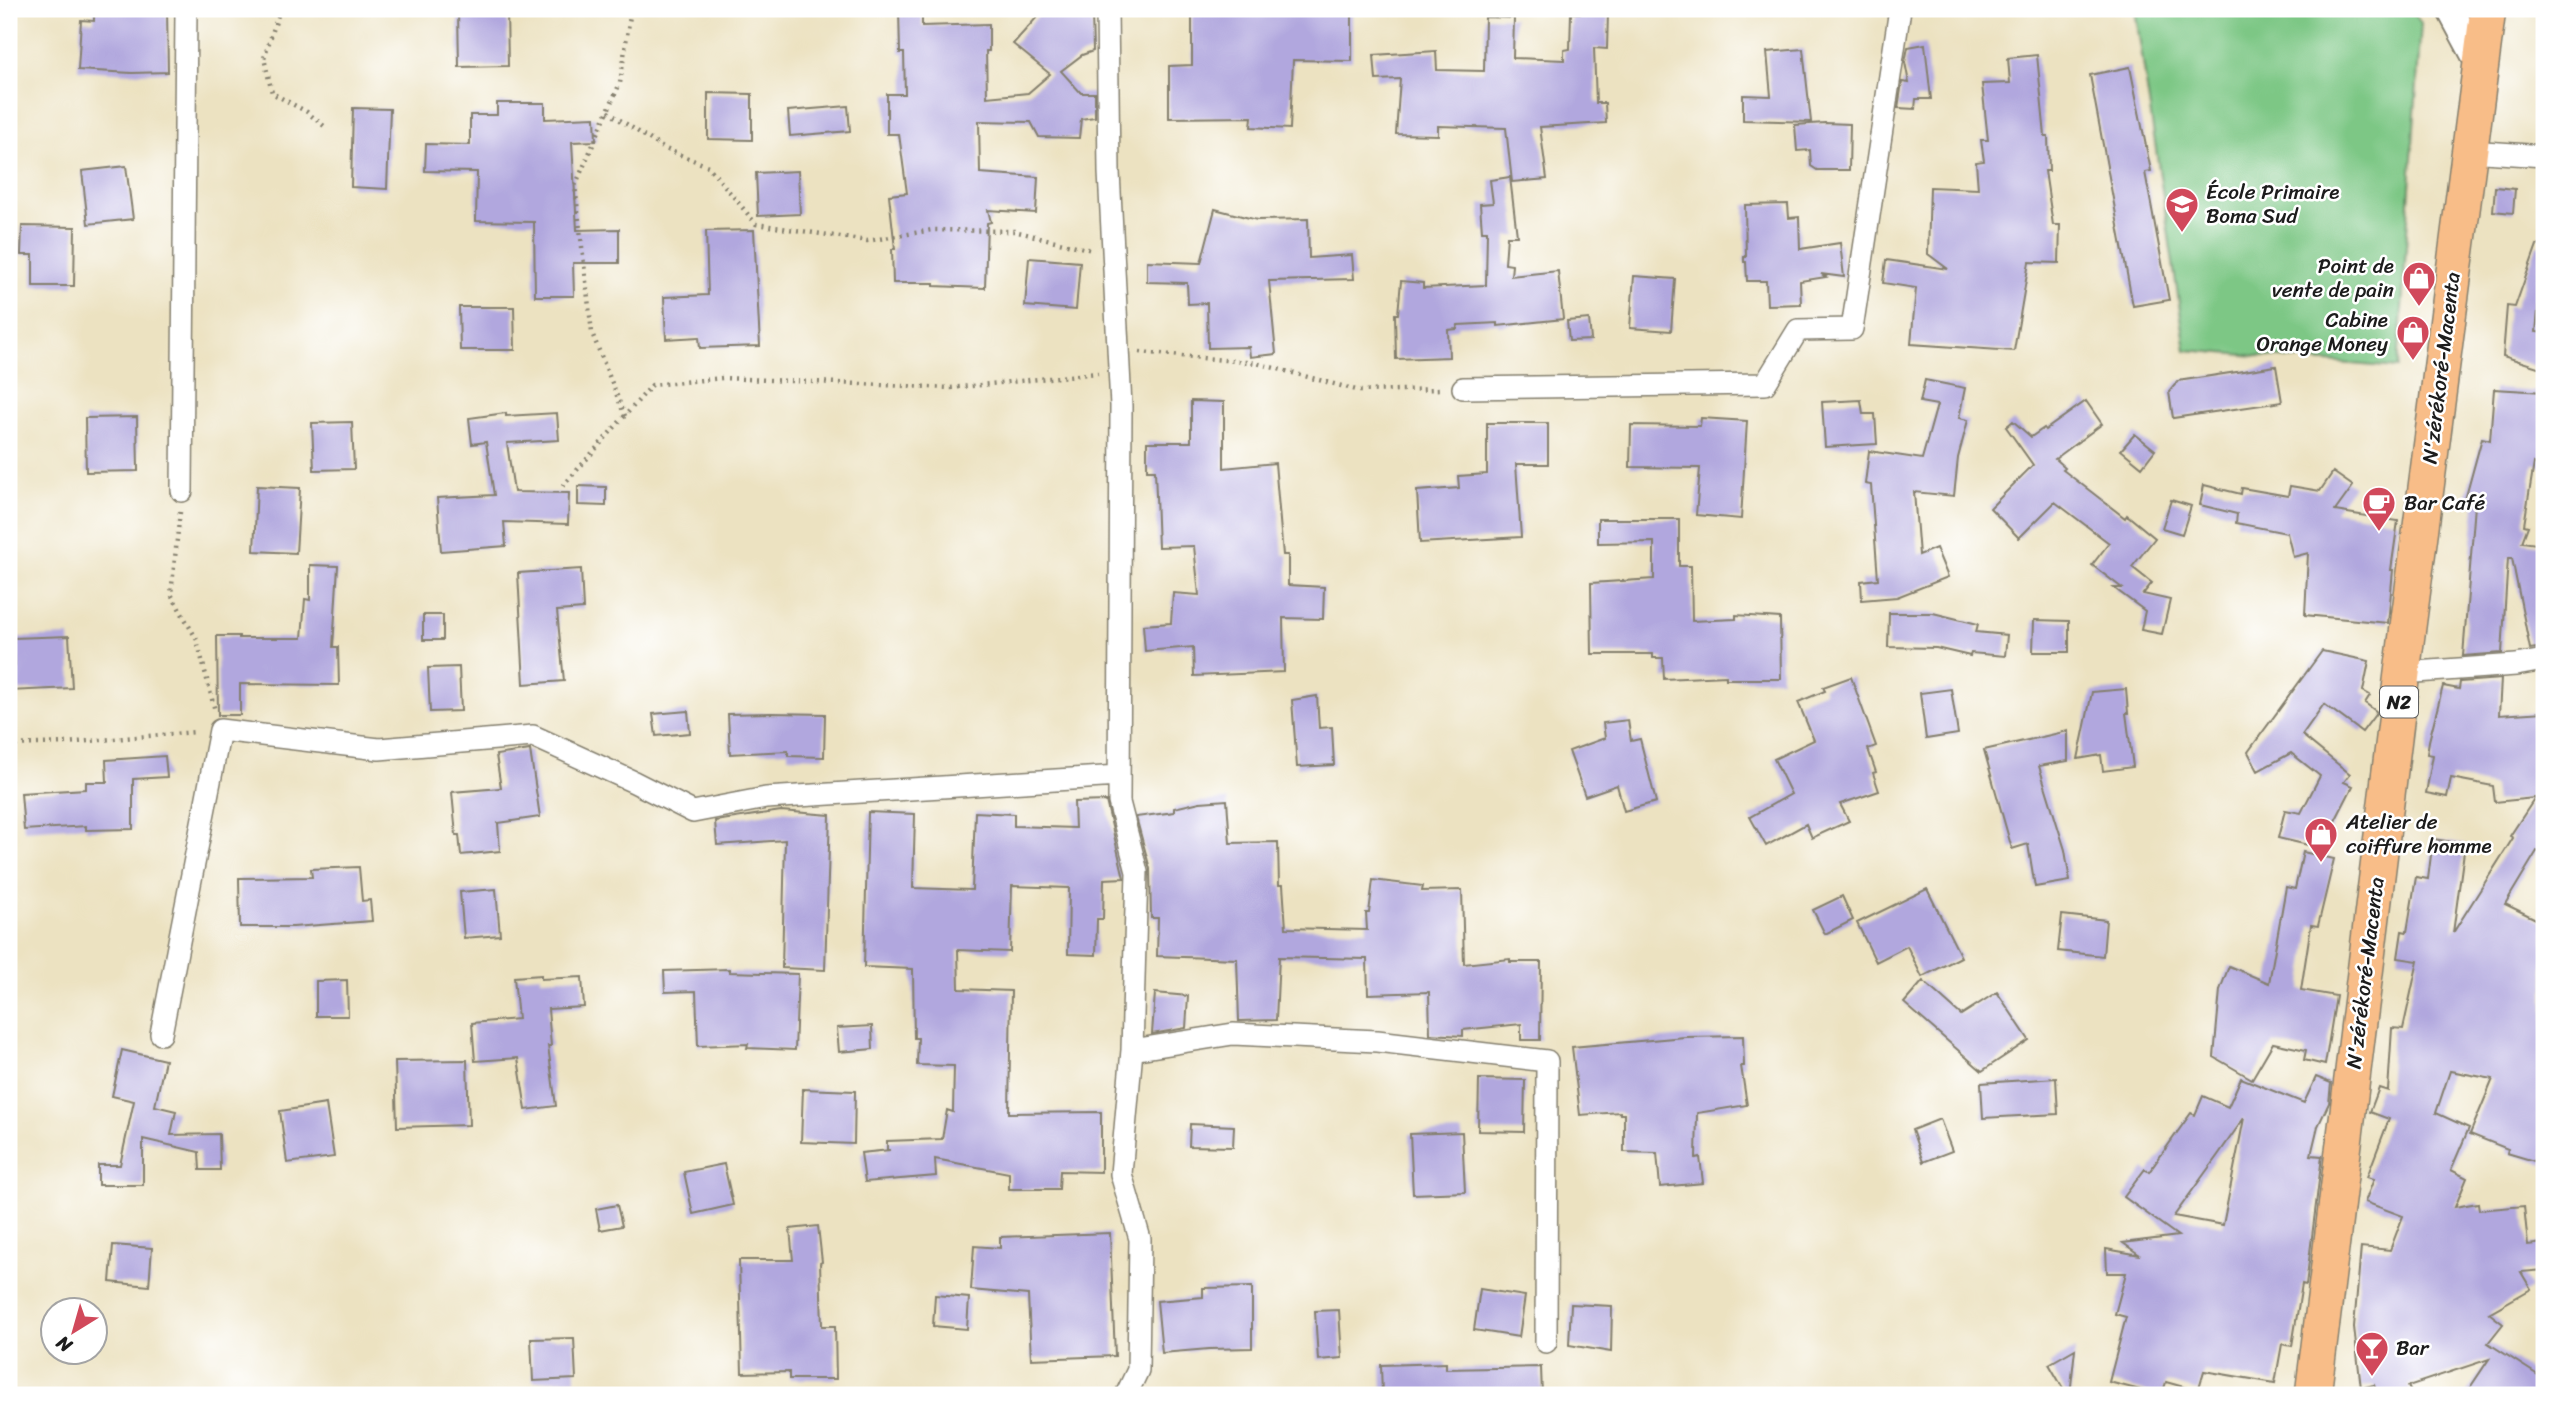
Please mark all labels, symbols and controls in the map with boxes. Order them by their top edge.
place label: École Primaire Boma Sud [2206,173,2339,235]
school or university icon: École Primaire Boma Sud [2163,185,2201,234]
place label: Point de vente de pain [2272,247,2394,309]
shop icon: Point de vente de pain [2400,259,2438,308]
street label: N'zérékoré-Macenta [2410,269,2472,466]
place label: Cabine Orange Money [2257,301,2388,363]
shop icon: Cabine Orange Money [2394,313,2432,362]
cafe icon: Bar Café [2360,484,2398,533]
place label: Bar Café [2404,484,2486,522]
road number: N2 [2380,687,2418,718]
place label: Atelier de coiffure homme [2345,803,2492,865]
shop icon: Atelier de coiffure homme [2302,815,2340,864]
street label: N'zérékoré-Macenta [2334,874,2396,1071]
north arrow [38,1296,108,1366]
text: N [48,1327,80,1362]
bar icon: Bar [2353,1329,2391,1378]
place label: Bar [2396,1329,2430,1367]

